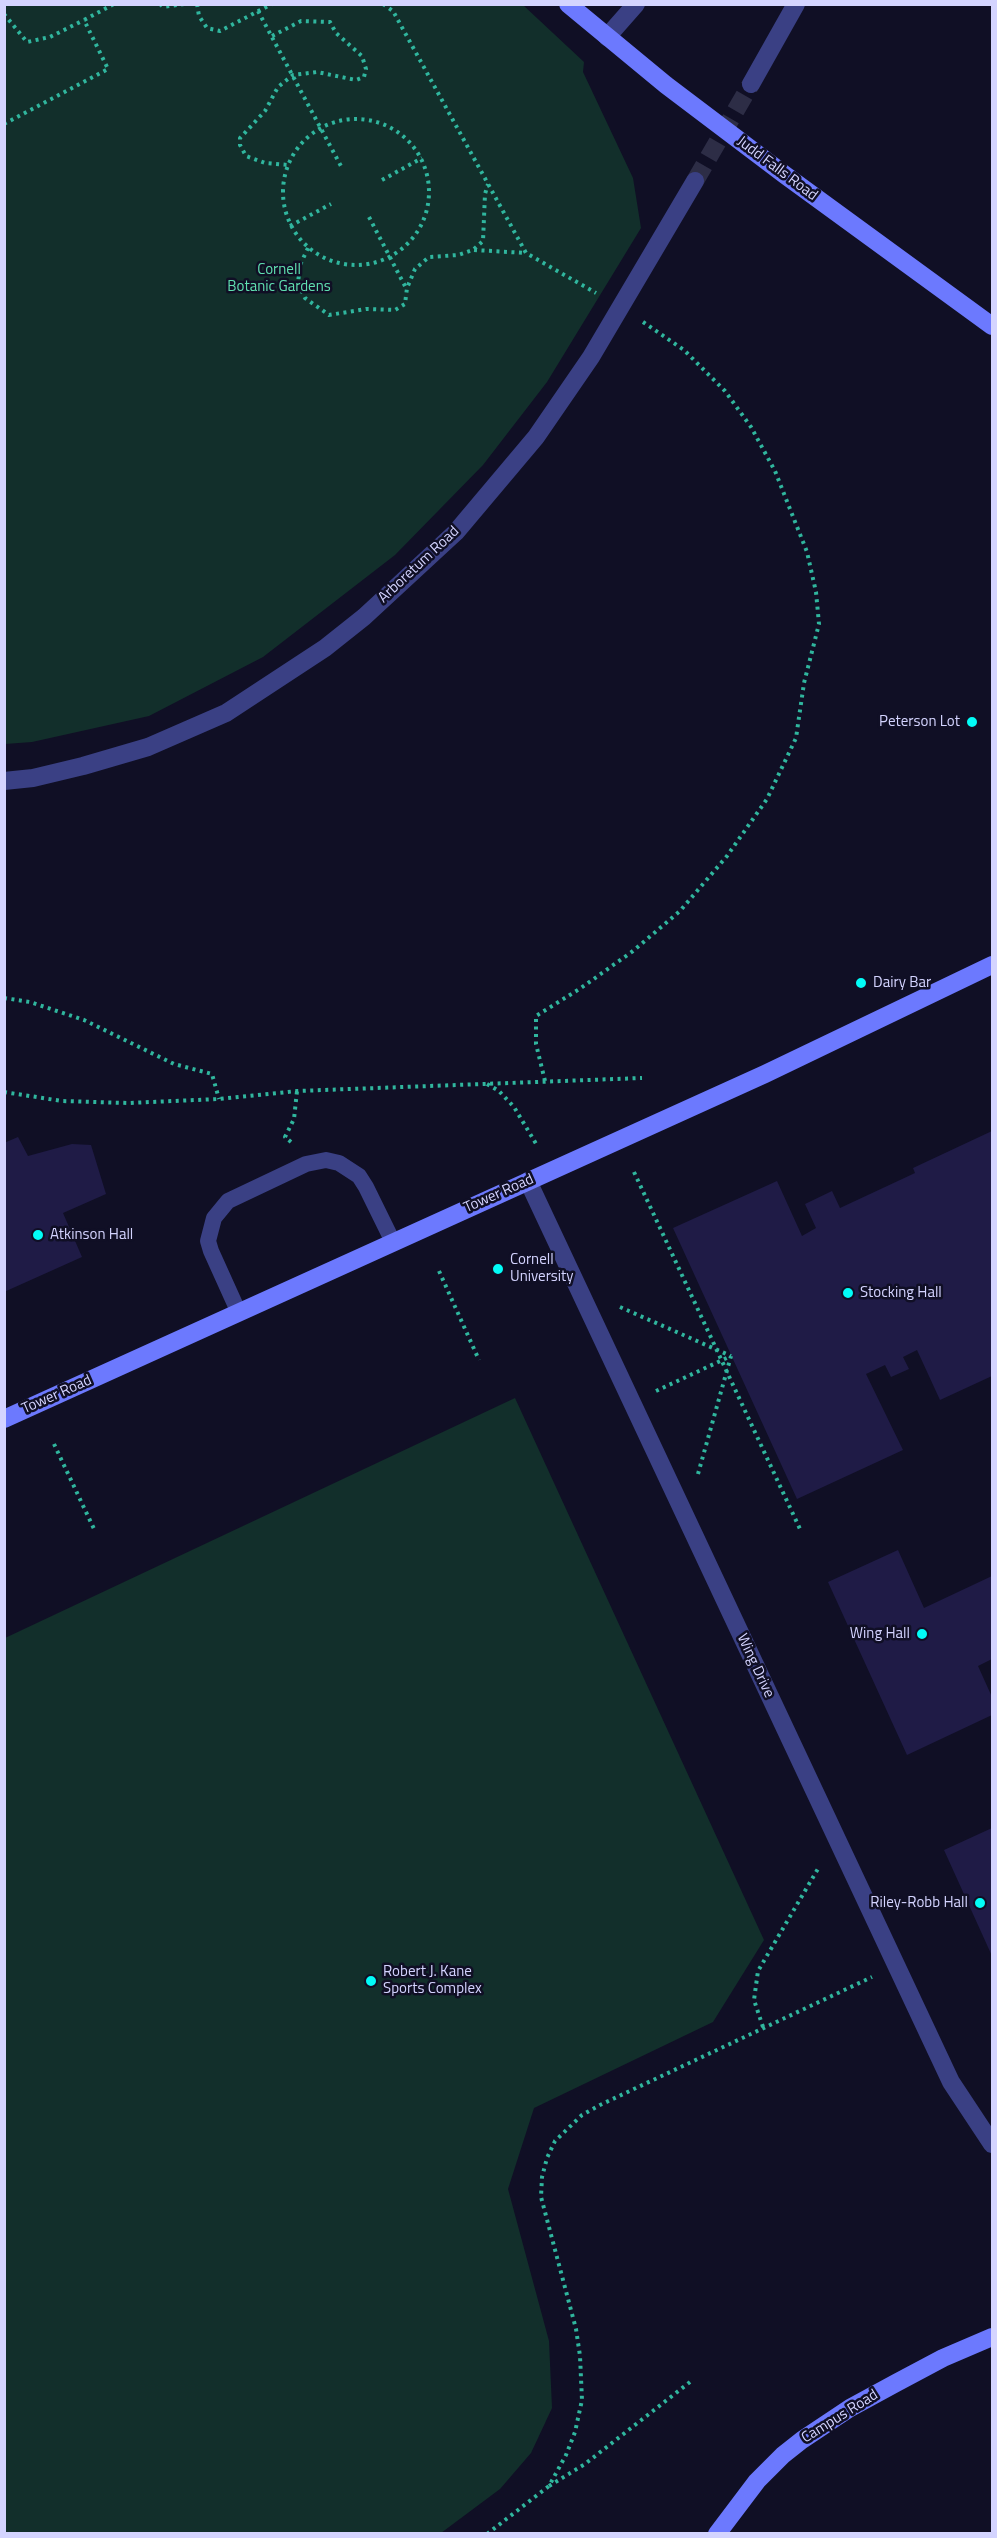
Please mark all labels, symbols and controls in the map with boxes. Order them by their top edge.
street label: Judd Falls Road [733,133,821,205]
park label: Cornell Botanic Gardens [227,261,331,296]
street label: Arboretum Road [375,523,463,607]
place label: Peterson Lot [879,713,960,731]
marker: Peterson Lot [965,715,979,729]
place label: Dairy Bar [873,974,931,992]
marker: Dairy Bar [854,976,868,990]
street label: Tower Road [461,1171,537,1217]
place label: Atkinson Hall [50,1226,133,1244]
marker: Atkinson Hall [31,1228,45,1242]
place label: Cornell University [510,1251,574,1286]
marker: Cornell University [491,1262,505,1276]
place label: Stocking Hall [860,1284,942,1302]
marker: Stocking Hall [841,1286,855,1300]
street label: Tower Road [19,1372,95,1418]
place label: Wing Hall [850,1625,910,1643]
marker: Wing Hall [915,1627,929,1641]
street label: Wing Drive [732,1631,778,1701]
place label: Riley-Robb Hall [870,1894,968,1912]
marker: Riley-Robb Hall [973,1896,987,1910]
place label: Robert J. Kane Sports Complex [383,1963,482,1998]
marker: Robert J. Kane Sports Complex [364,1974,378,1988]
street label: Campus Road [798,2386,882,2448]

